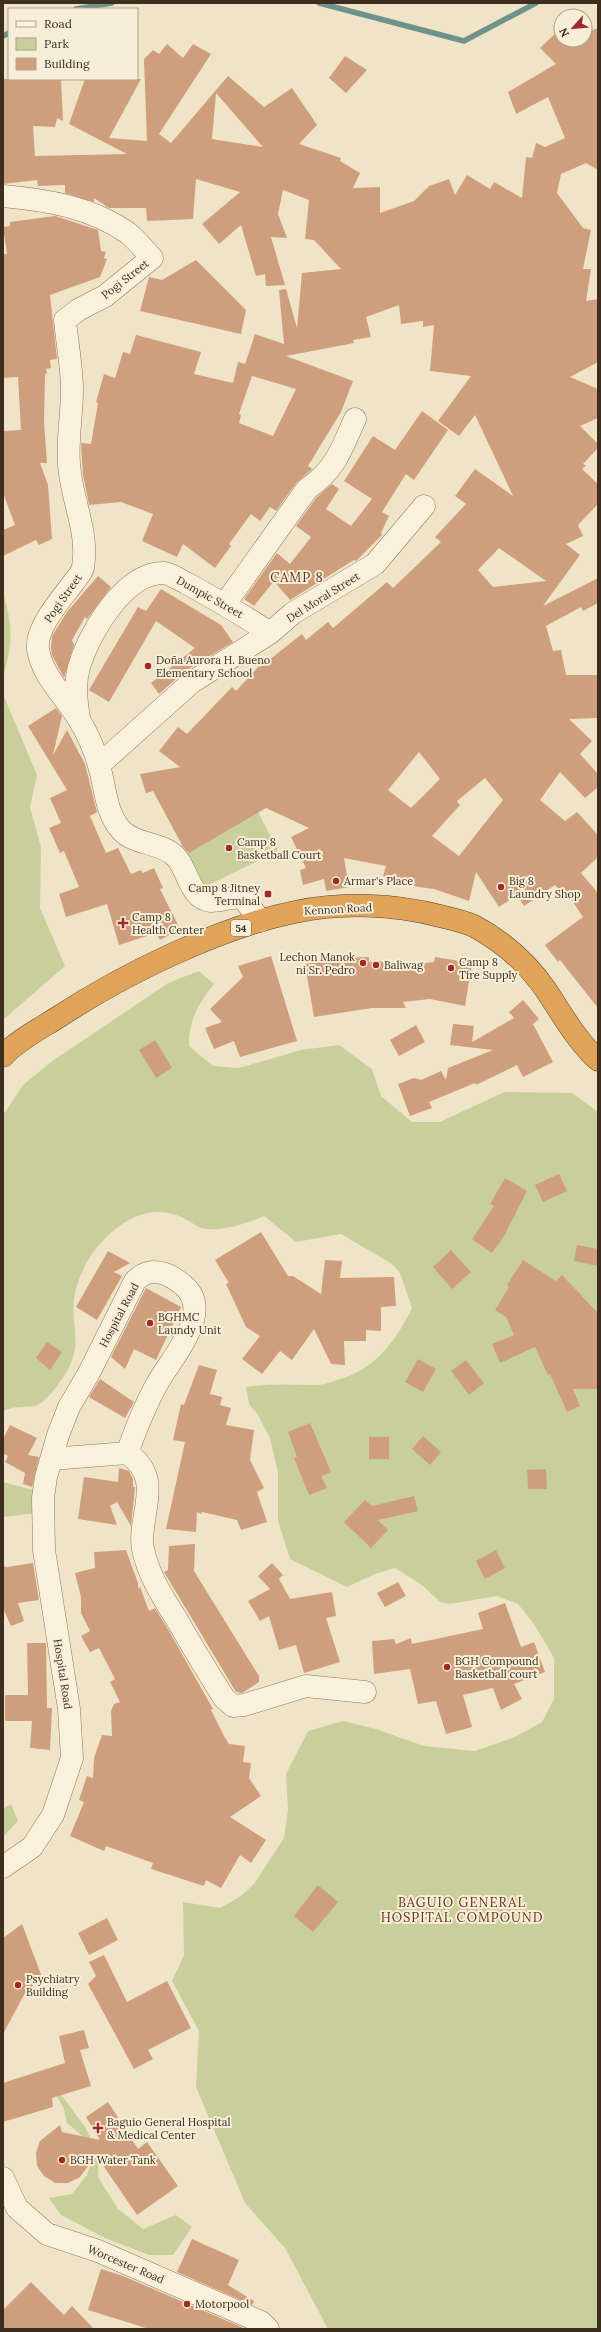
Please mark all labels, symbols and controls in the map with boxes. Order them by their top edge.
legend [8,8,138,80]
north arrow [553,8,593,48]
text: Road [44,16,72,31]
text: N [556,25,572,40]
text: Park [44,36,70,51]
text: Building [44,56,90,71]
street label: Pogi Street [98,256,152,302]
street label: Del Moral Street [284,568,363,625]
district label: CAMP 8 [270,569,324,586]
street label: Pogi Street [41,570,85,625]
street label: Dumpic Street [174,573,246,621]
place label: Doña Aurora H. Bueno Elementary School [156,653,270,680]
marker: Doña Aurora H. Bueno Elementary School [143,661,153,671]
place label: Camp 8 Basketball Court [237,835,322,862]
marker: Camp 8 Basketball Court [224,843,234,853]
place label: Armar's Place [343,874,413,888]
place label: Big 8 Laundry Shop [509,874,581,901]
marker: Armar's Place [331,876,341,886]
place label: Camp 8 Jitney Terminal [188,881,260,908]
marker: Big 8 Laundry Shop [496,882,506,892]
marker: Camp 8 Jitney Terminal [263,889,273,899]
street label: Kennon Road [304,900,373,918]
place label: Camp 8 Health Center [132,910,204,937]
marker: Camp 8 Health Center [117,917,129,929]
road number: 54 [231,920,251,936]
place label: Lechon Manok ni Sr. Pedro [279,950,355,977]
place label: Camp 8 Tire Supply [459,955,517,982]
marker: Lechon Manok ni Sr. Pedro [358,958,368,968]
place label: Baliwag [384,958,424,972]
marker: Baliwag [371,960,381,970]
marker: Camp 8 Tire Supply [446,963,456,973]
street label: Hospital Road [96,1280,142,1350]
place label: BGHMC Laundy Unit [158,1310,222,1337]
marker: BGHMC Laundy Unit [145,1318,155,1328]
street label: Hospital Road [51,1638,76,1711]
place label: BGH Compound Basketball court [455,1654,539,1681]
marker: BGH Compound Basketball court [442,1662,452,1672]
district label: BAGUIO GENERAL HOSPITAL COMPOUND [381,1894,543,1926]
place label: Psychiatry Building [26,1972,80,1999]
marker: Psychiatry Building [13,1980,23,1990]
place label: Baguio General Hospital & Medical Center [107,2115,230,2142]
marker: Baguio General Hospital & Medical Center [92,2122,104,2134]
place label: BGH Water Tank [70,2153,156,2167]
marker: BGH Water Tank [57,2155,67,2165]
street label: Worcester Road [86,2242,167,2287]
place label: Motorpool [195,2297,249,2311]
marker: Motorpool [182,2299,192,2309]

